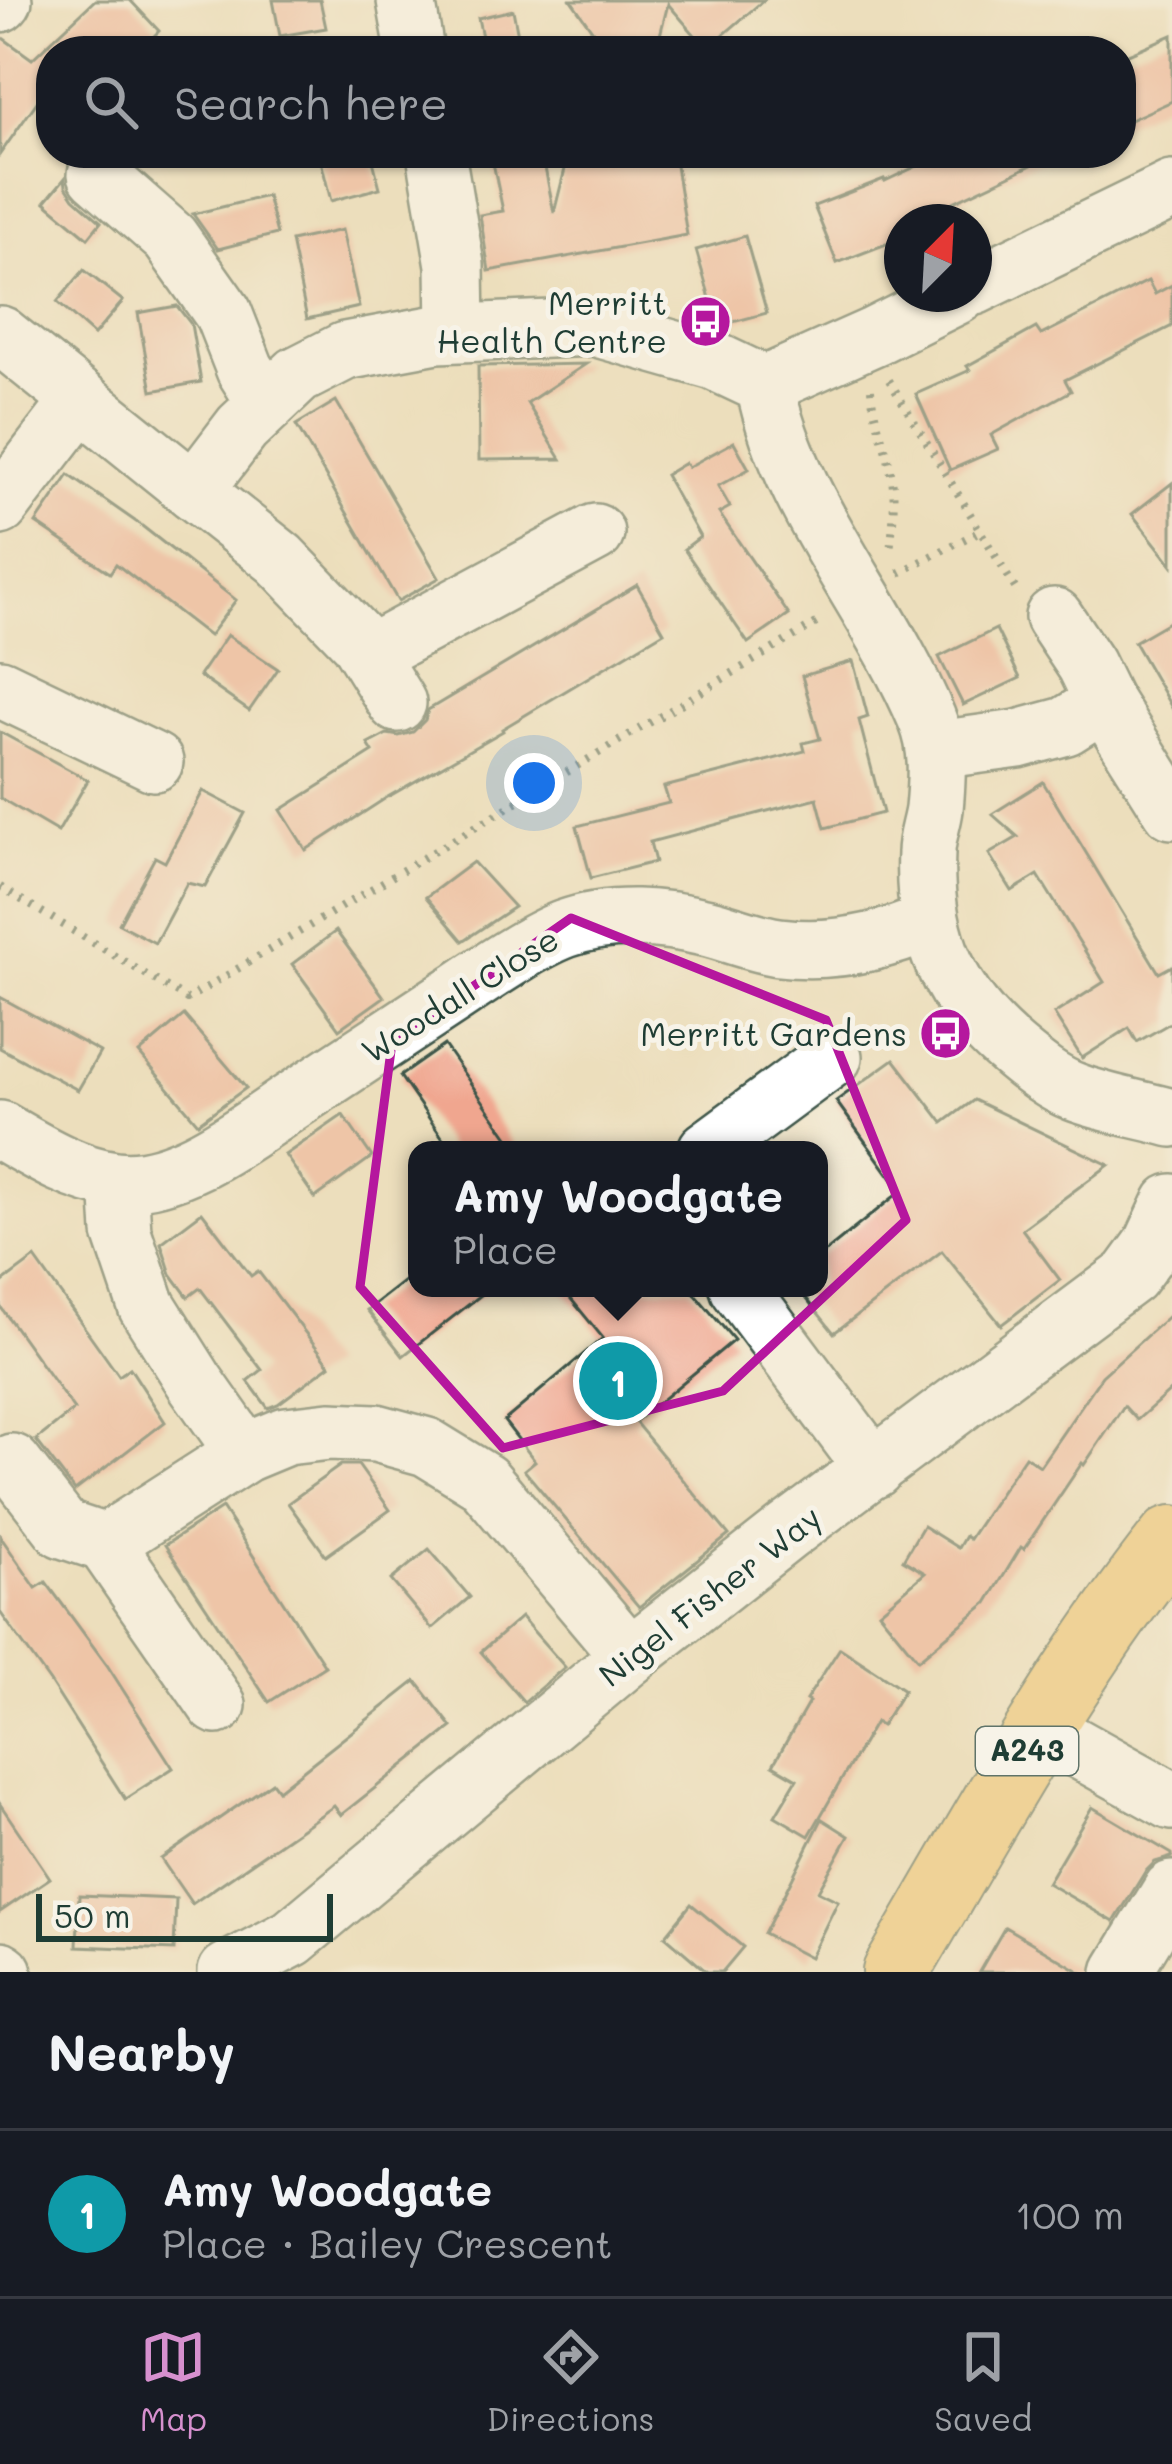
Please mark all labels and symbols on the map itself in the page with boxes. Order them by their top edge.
north arrow [884,204,992,312]
place label: Merritt Health Centre [437,280,667,361]
bus stop icon: Merritt Health Centre [678,294,734,350]
your location [504,753,564,813]
street label: Woodall Close [353,916,566,1071]
bus stop icon: Merritt Gardens [918,1006,974,1062]
place label: Merritt Gardens [640,1011,907,1054]
pin: 1 [579,1336,657,1426]
street label: Nigel Fisher Way [589,1495,829,1696]
road number: A243 [976,1727,1078,1775]
scale bar [36,1888,333,1941]

